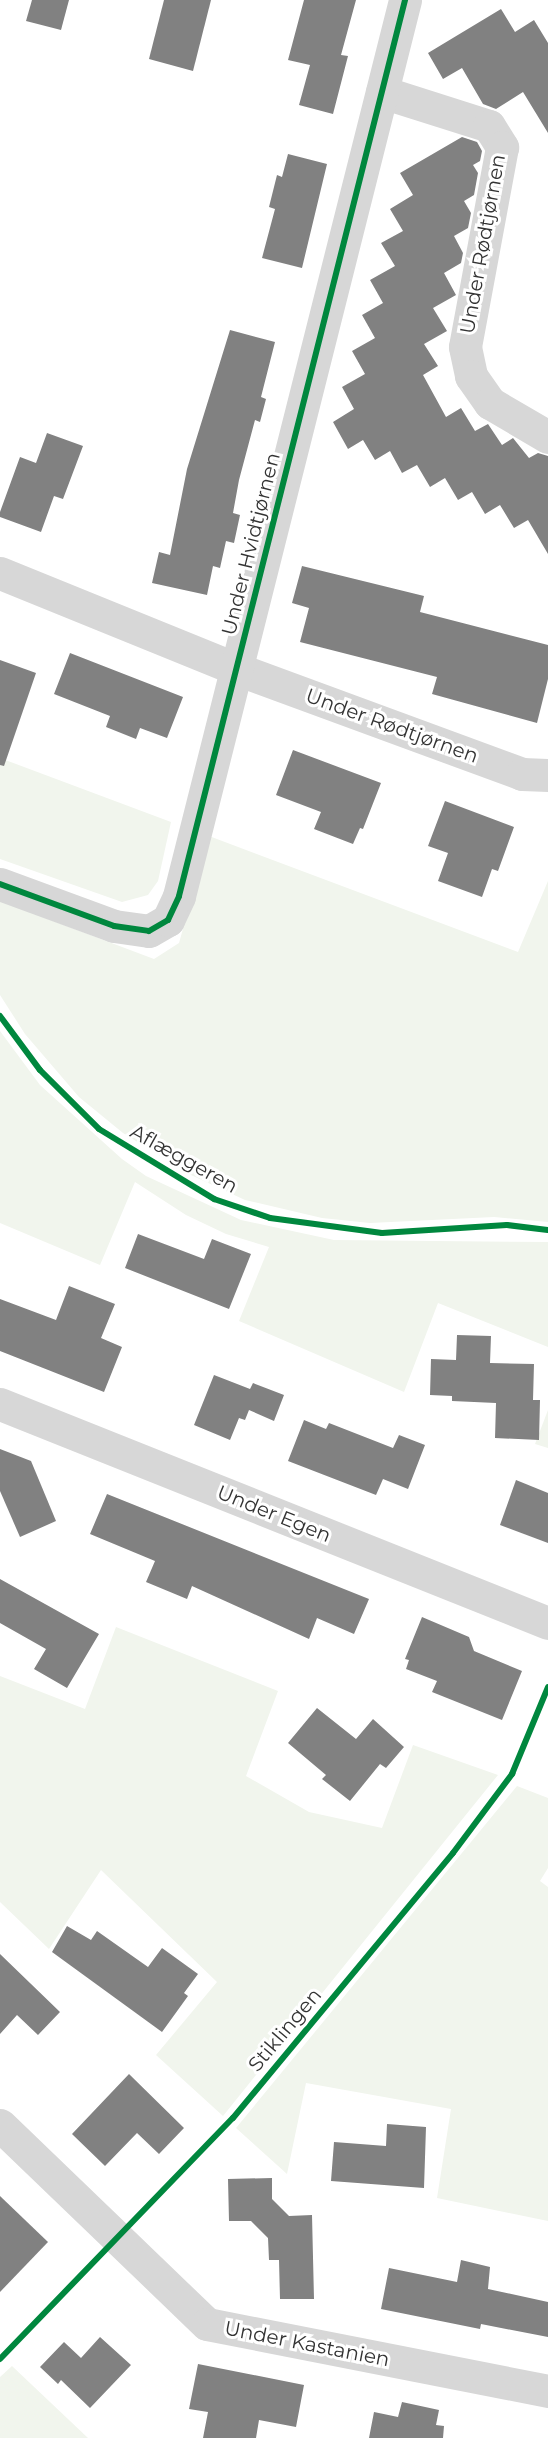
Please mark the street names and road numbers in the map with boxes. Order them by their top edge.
street label: Under Rødtjørnen [455,152,511,336]
street label: Under Hvidtjørnen [217,450,285,638]
street label: Under Rødtjørnen [302,684,482,768]
street label: Aflæggeren [126,1120,242,1198]
street label: Under Egen [214,1480,334,1548]
street label: Stiklingen [243,1983,327,2077]
street label: Under Kastanien [222,2316,392,2372]

